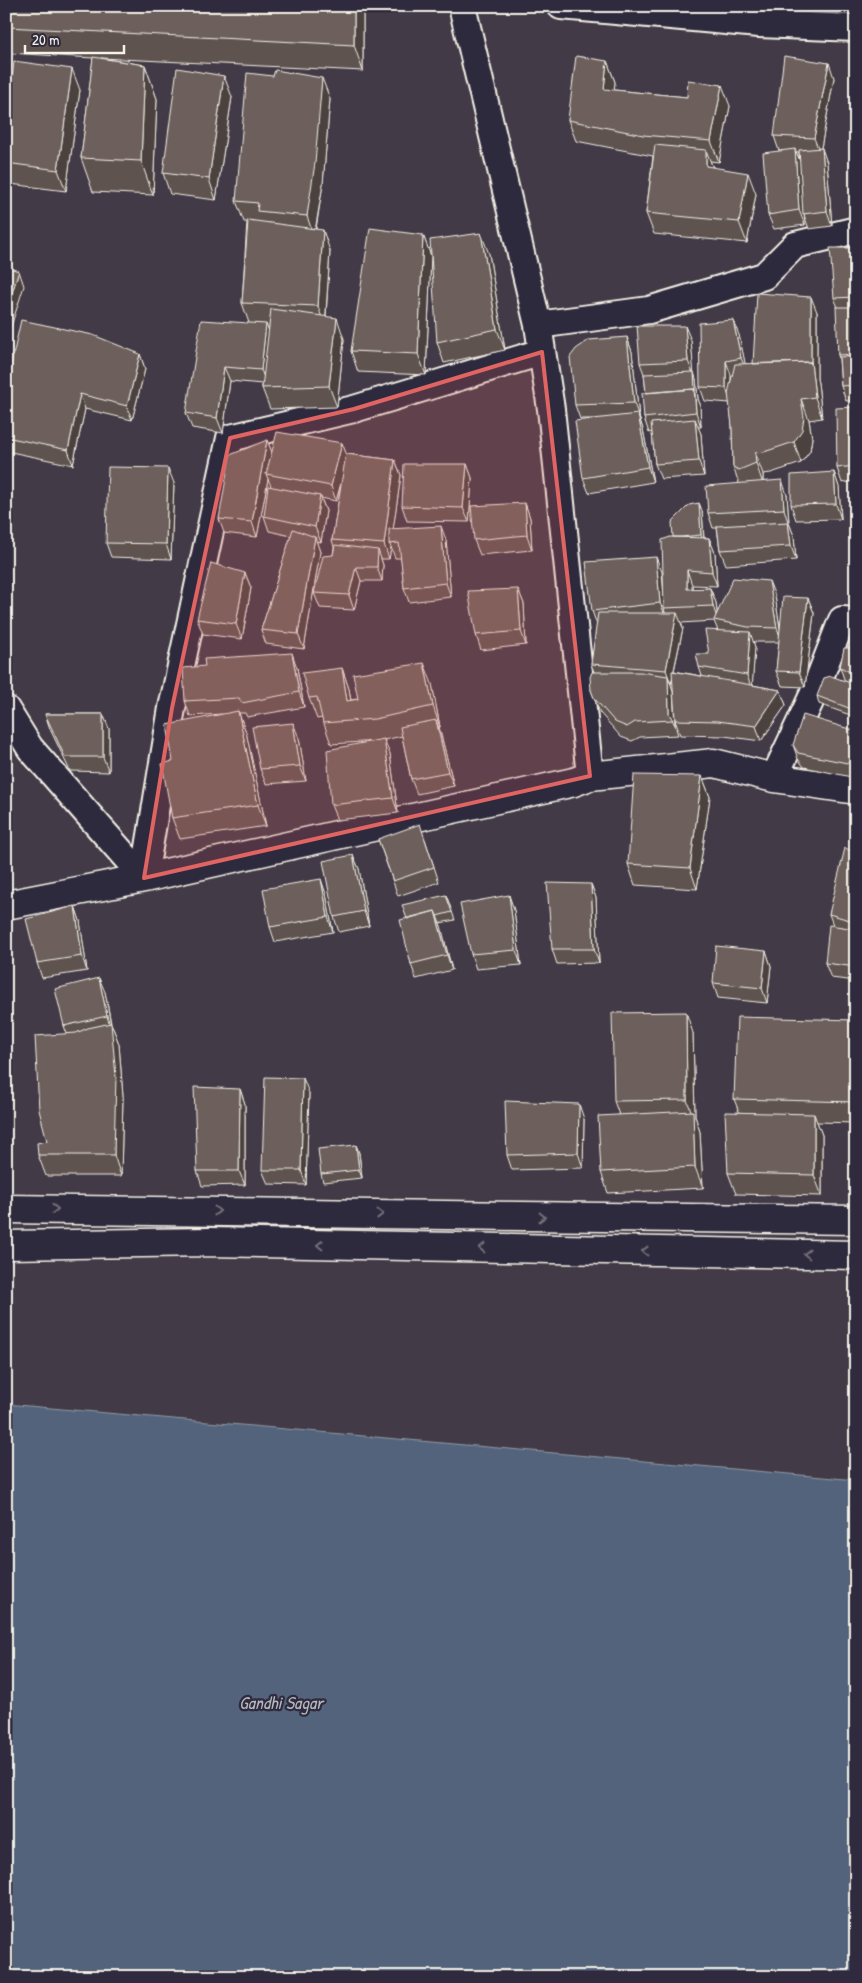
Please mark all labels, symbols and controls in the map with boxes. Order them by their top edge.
scale bar [25,22,124,54]
text: 20 m [32,29,59,50]
one-way arrow [52,1204,59,1214]
one-way arrow [214,1206,222,1216]
one-way arrow [376,1209,384,1219]
one-way arrow [539,1212,547,1222]
one-way arrow [315,1239,323,1250]
one-way arrow [478,1242,486,1253]
one-way arrow [640,1246,648,1256]
one-way arrow [803,1249,810,1259]
water label: Gandhi Sagar [239,1690,325,1715]

